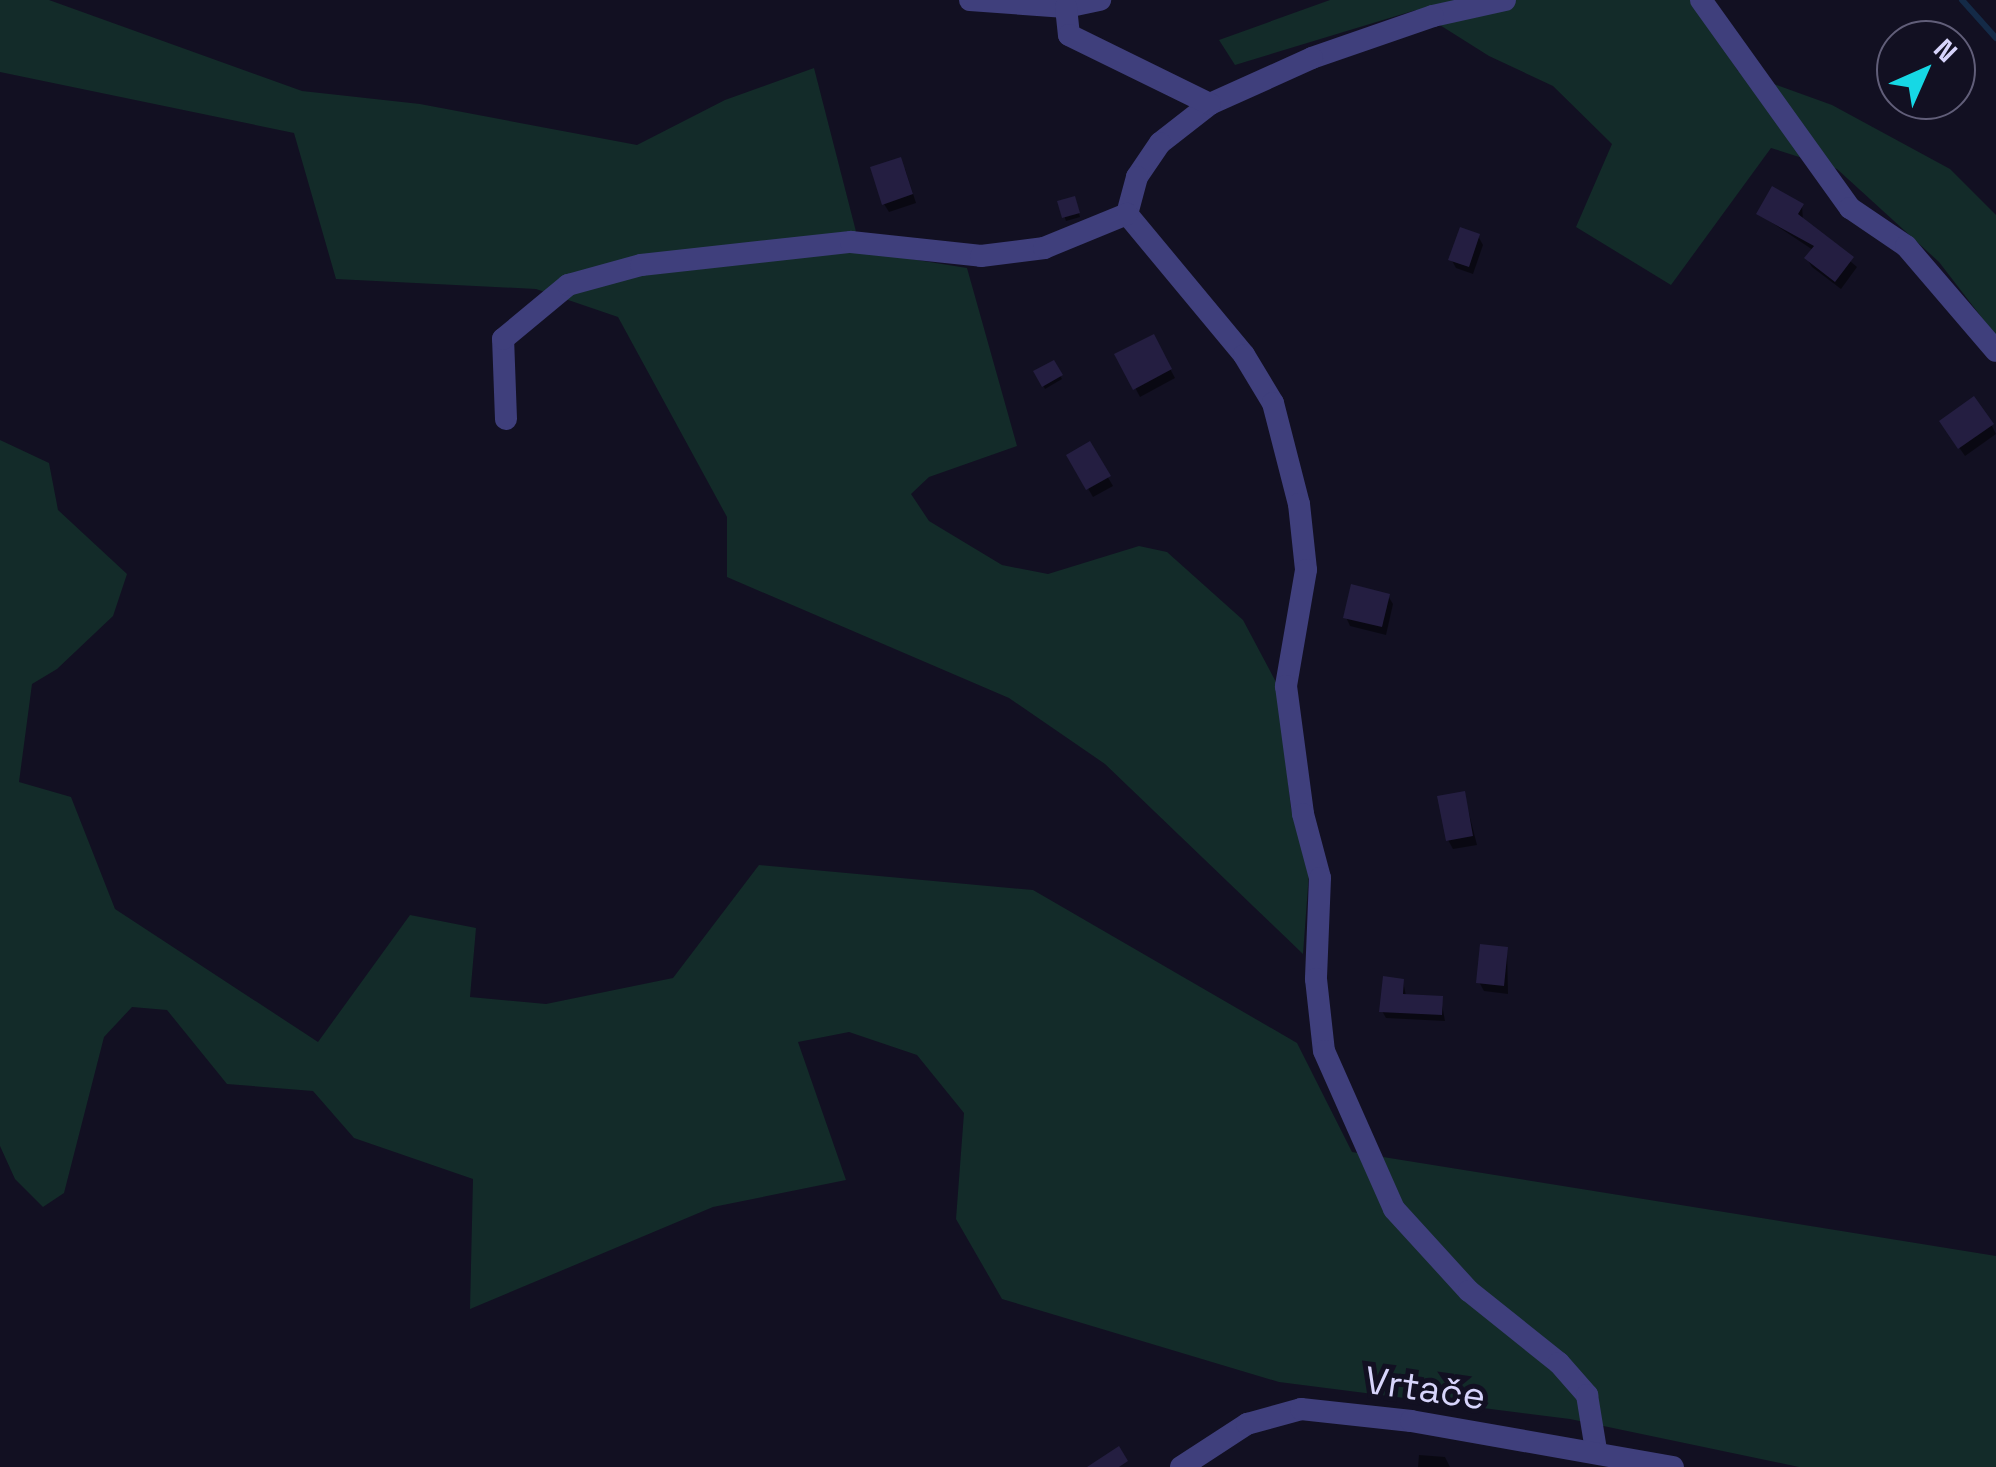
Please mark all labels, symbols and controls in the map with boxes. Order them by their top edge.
north arrow [1876,20,1976,120]
text: N [1926,31,1965,70]
street label: Vrtače [1362,1358,1488,1420]

